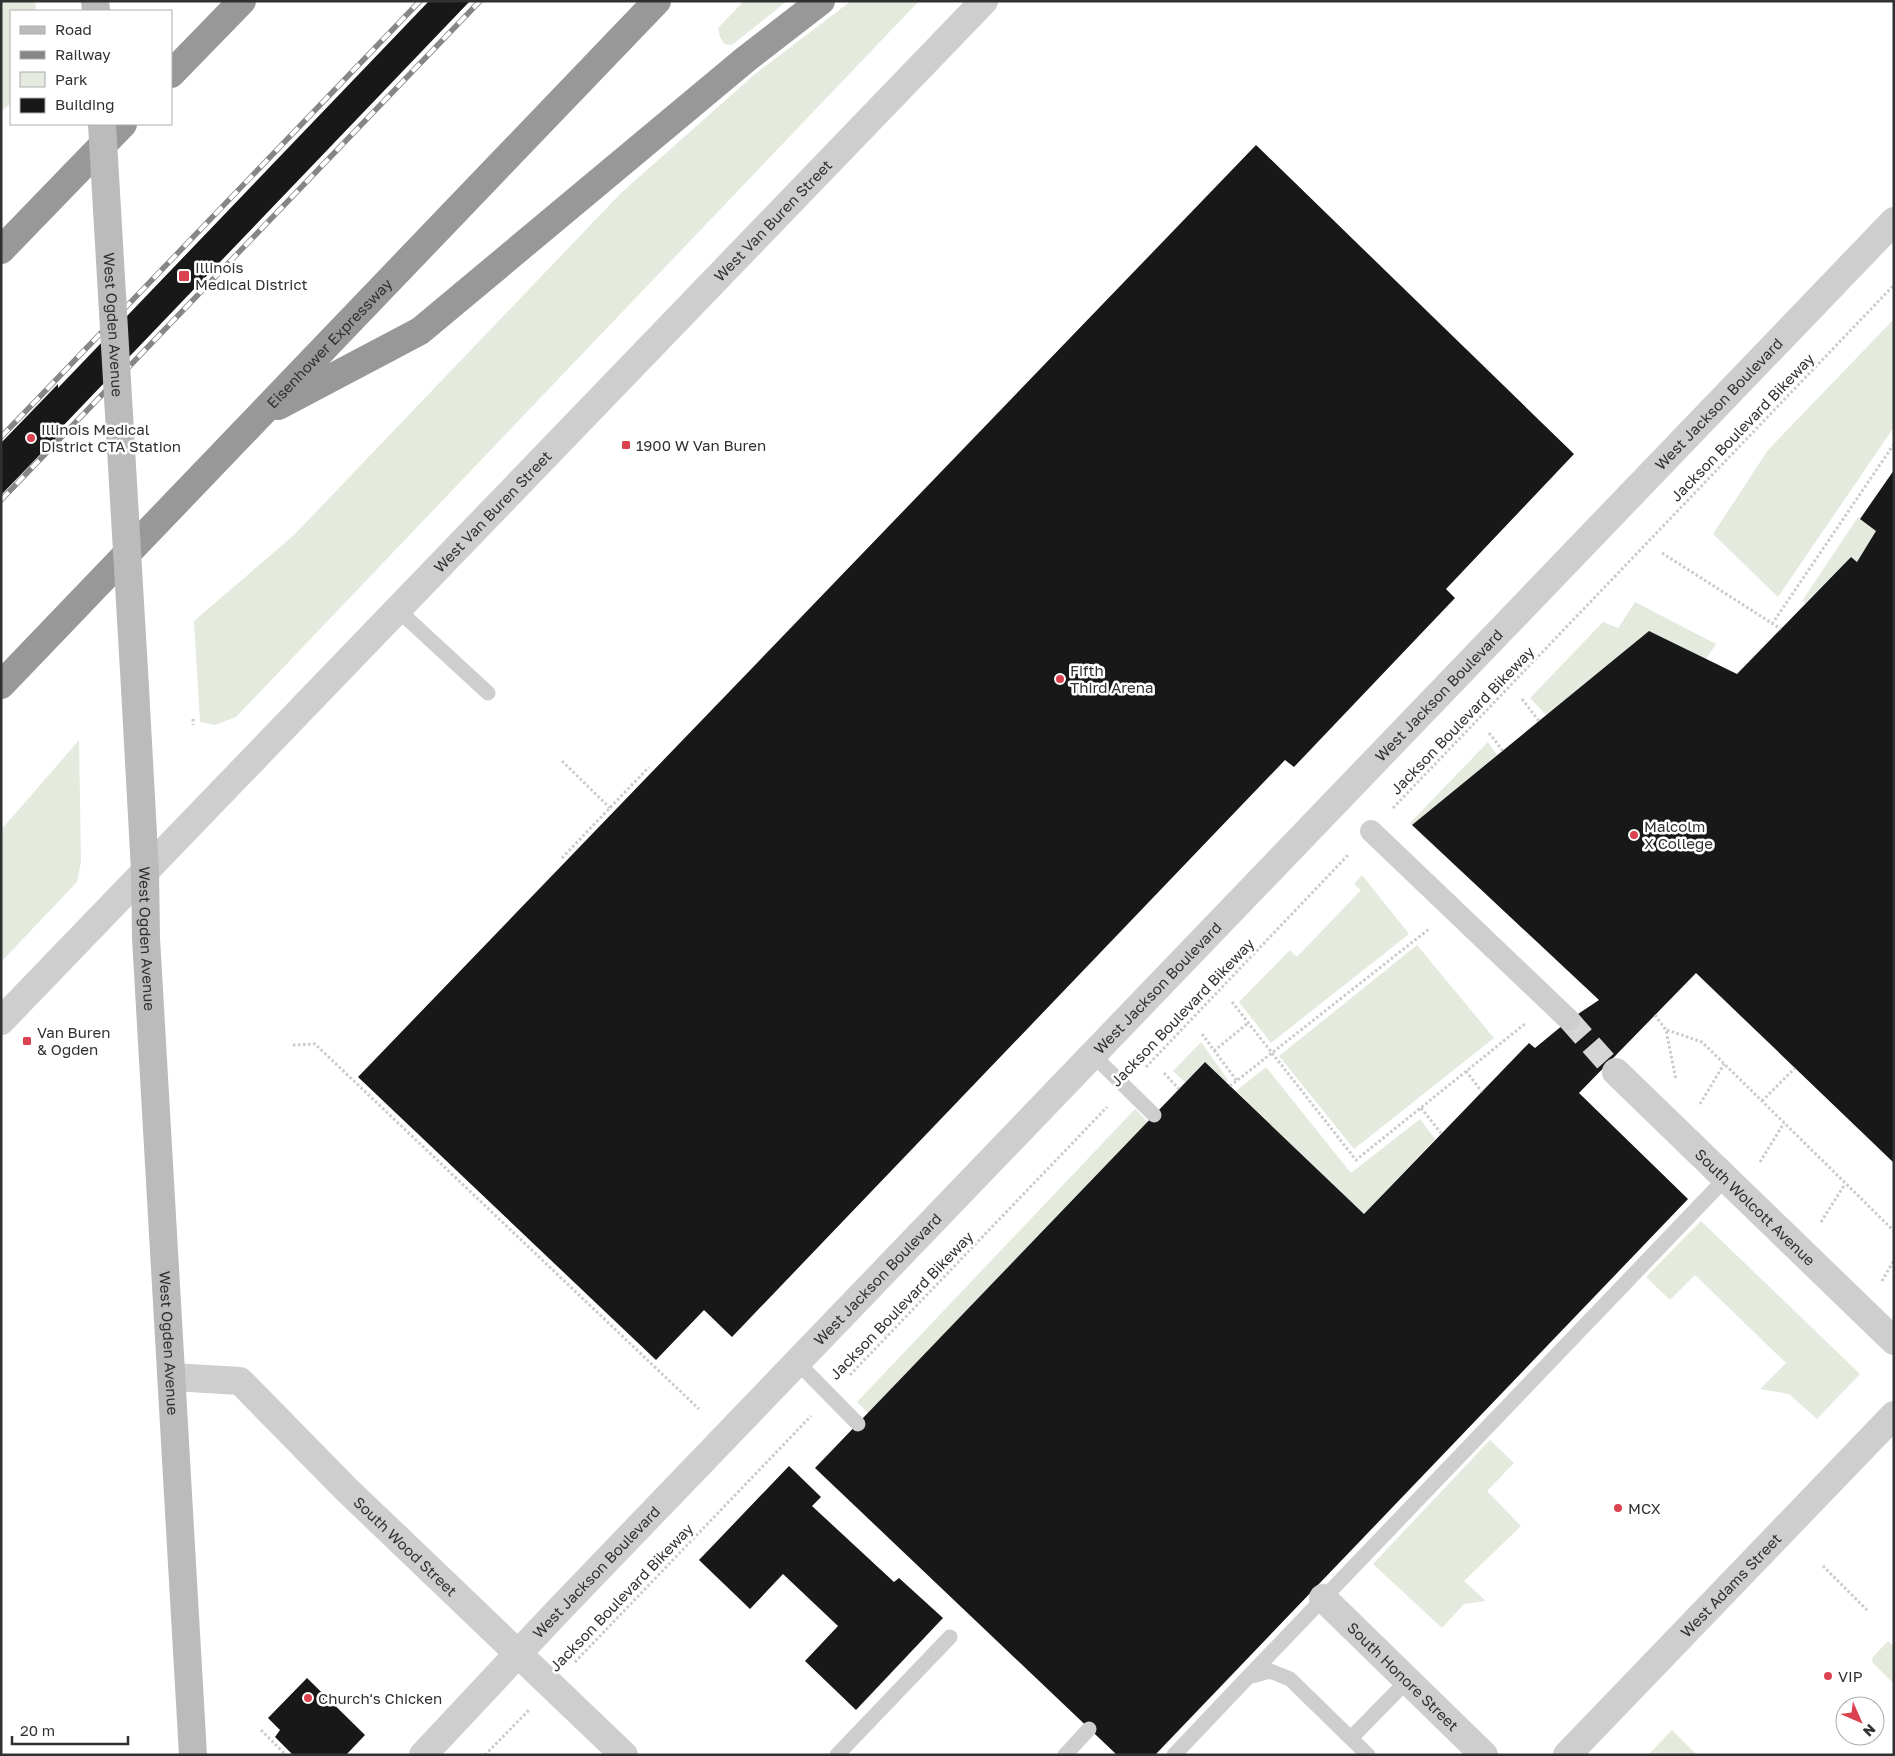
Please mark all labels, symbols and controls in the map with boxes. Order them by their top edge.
legend [10,10,172,125]
text: Road [55,20,92,38]
text: Railway [55,45,111,63]
text: Park [55,70,88,88]
text: Building [55,95,115,113]
street label: West Van Buren Street [710,156,835,285]
street label: West Ogden Avenue [101,252,127,398]
place label: Illinois Medical District [195,258,308,293]
marker: Illinois Medical District [177,269,191,283]
street label: Eisenhower Expressway [263,274,396,412]
street label: West Jackson Boulevard [1651,334,1786,473]
street label: Jackson Boulevard Bikeway [1666,349,1818,505]
place label: Illinois Medical District CTA Station [41,420,181,455]
marker: Illinois Medical District CTA Station [25,432,37,444]
place label: 1900 W Van Buren [636,436,766,454]
marker: 1900 W Van Buren [620,439,632,451]
street label: West Van Buren Street [430,447,555,576]
street label: West Jackson Boulevard [1371,625,1506,765]
street label: Jackson Boulevard Bikeway [1386,642,1538,798]
place label: Fifth Third Arena [1070,661,1153,696]
marker: Fifth Third Arena [1054,673,1066,685]
place label: Malcolm X College [1644,817,1713,852]
marker: Malcolm X College [1628,829,1640,841]
street label: West Ogden Avenue [136,866,159,1012]
street label: West Jackson Boulevard [1090,918,1225,1057]
street label: Jackson Boulevard Bikeway [1106,934,1258,1090]
place label: Van Buren & Ogden [37,1023,110,1058]
marker: Van Buren & Ogden [21,1035,33,1047]
street label: South Wolcott Avenue [1692,1145,1819,1269]
street label: West Jackson Boulevard [810,1209,945,1349]
street label: Jackson Boulevard Bikeway [825,1227,977,1383]
street label: West Ogden Avenue [156,1270,182,1416]
street label: South Wood Street [350,1493,461,1600]
place label: MCX [1628,1499,1661,1517]
street label: West Jackson Boulevard [528,1502,663,1642]
marker: MCX [1612,1502,1624,1514]
street label: Jackson Boulevard Bikeway [545,1519,697,1675]
street label: West Adams Street [1677,1529,1785,1641]
street label: South Honore Street [1344,1618,1462,1734]
place label: VIP [1838,1667,1863,1685]
marker: VIP [1822,1670,1834,1682]
place label: Church's Chicken [318,1689,442,1707]
marker: Church's Chicken [302,1692,314,1704]
north arrow [1835,1696,1885,1746]
scale bar [12,1714,129,1746]
text: 20 m [20,1721,55,1739]
text: N [1860,1721,1879,1740]

